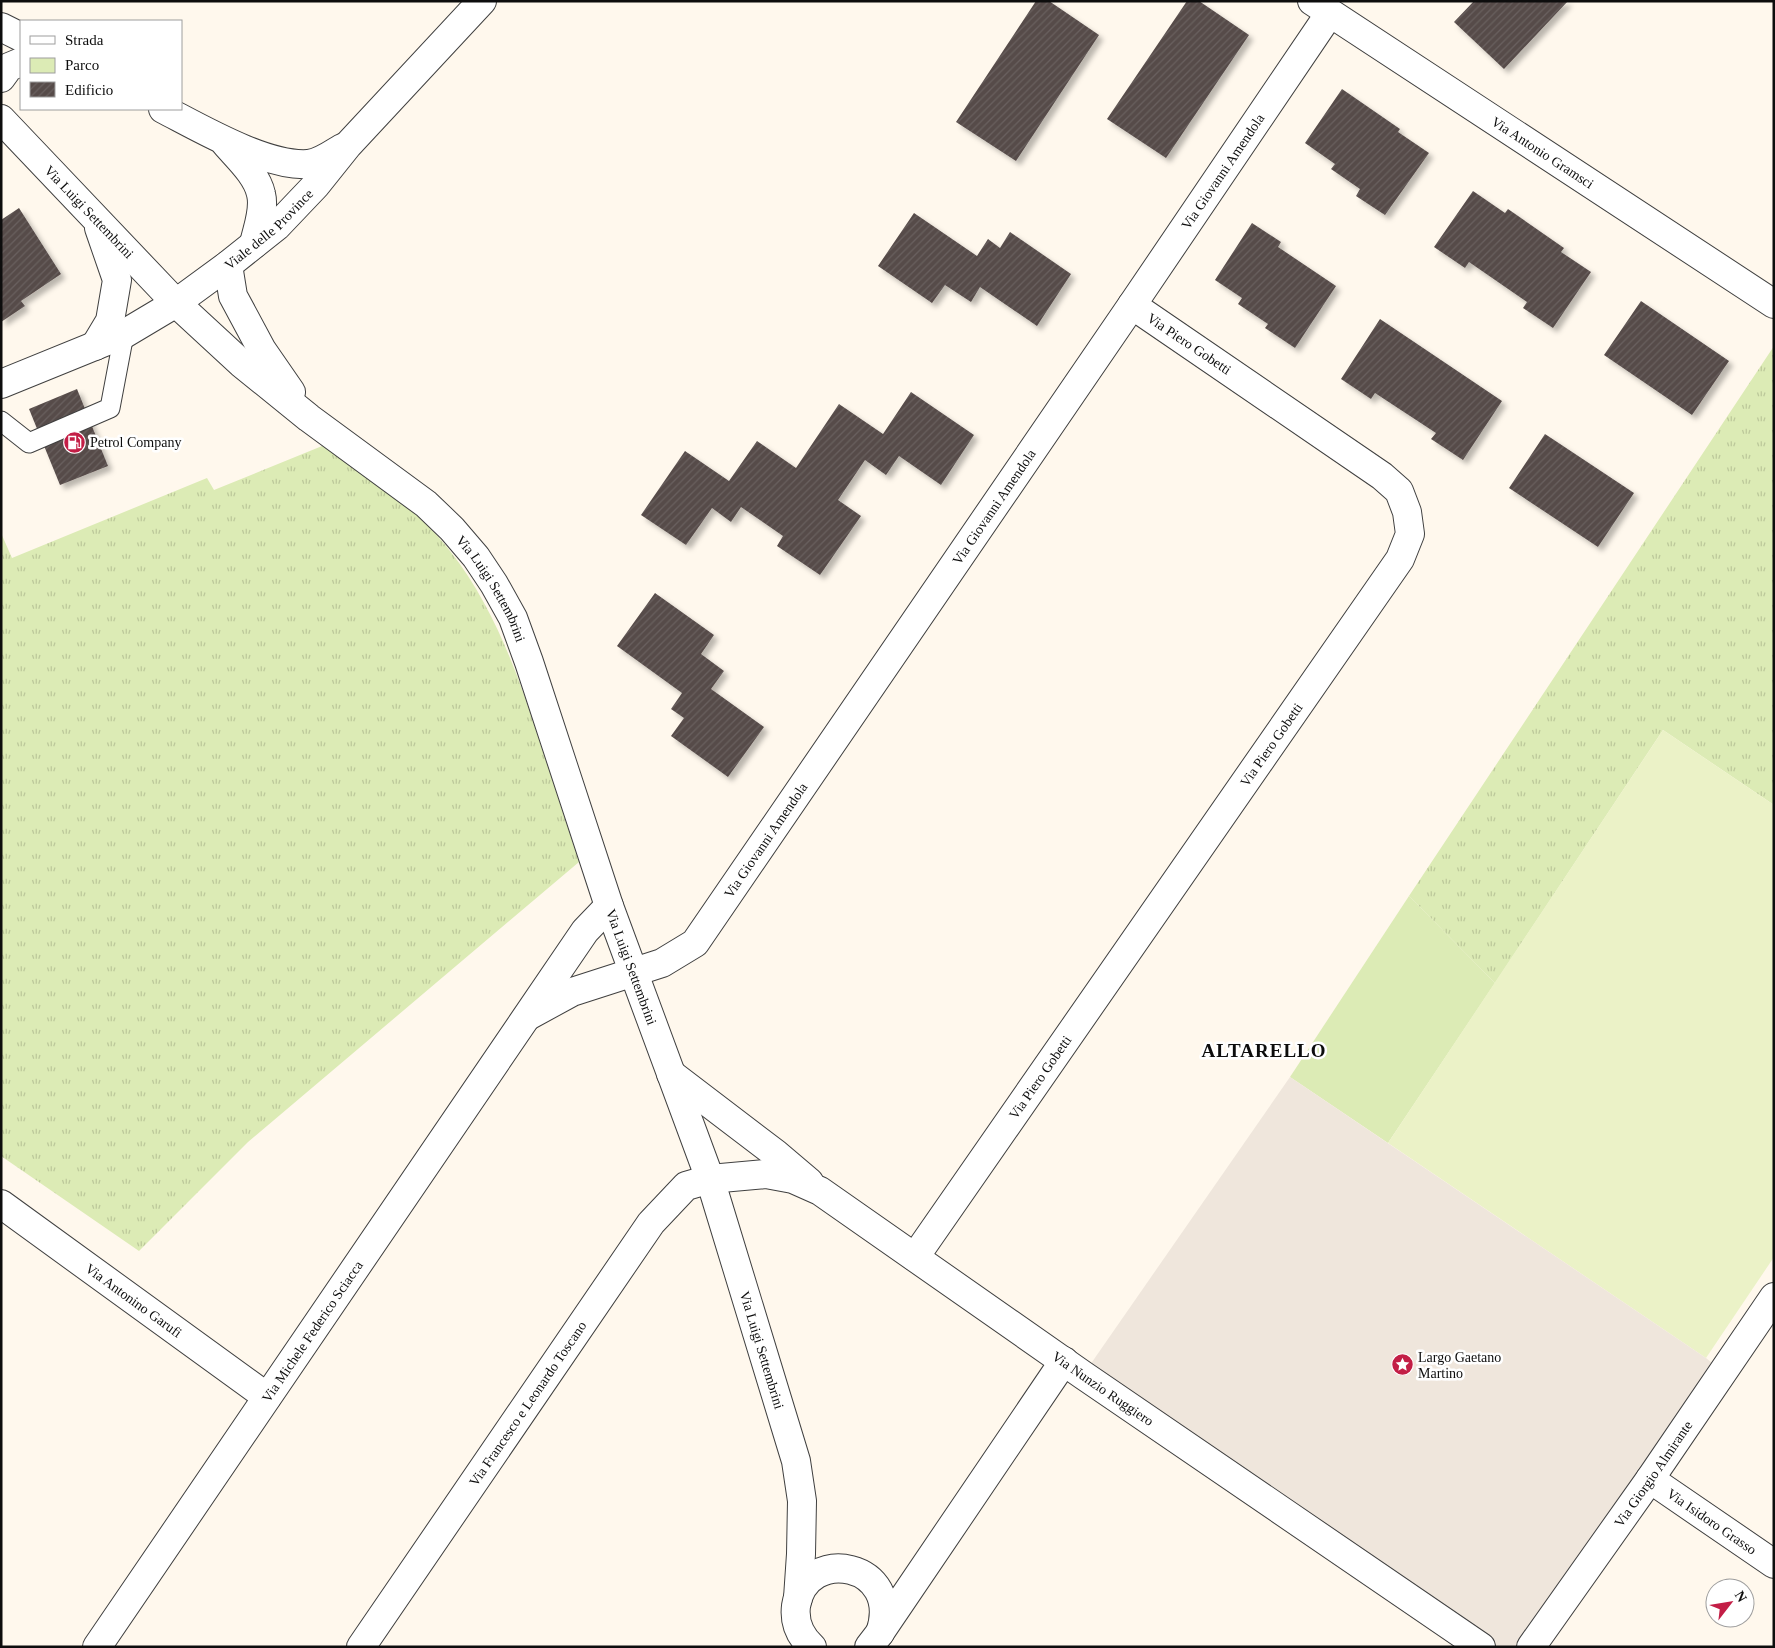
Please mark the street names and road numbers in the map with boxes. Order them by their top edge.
street label: Via Giovanni Amendola [1178,110,1267,232]
street label: Via Antonio Gramsci [1489,113,1597,191]
street label: Via Luigi Settembrini [42,162,137,261]
street label: Viale delle Province [221,186,316,272]
street label: Via Piero Gobetti [1144,310,1234,378]
street label: Via Giovanni Amendola [949,446,1039,567]
street label: Via Luigi Settembrini [453,532,528,644]
street label: Via Piero Gobetti [1237,700,1305,789]
street label: Via Giovanni Amendola [721,779,811,900]
street label: Via Luigi Settembrini [603,907,660,1027]
street label: Via Piero Gobetti [1006,1033,1074,1122]
street label: Via Michele Federico Sciacca [259,1257,366,1405]
street label: Via Antonino Garufi [83,1260,185,1340]
street label: Via Luigi Settembrini [737,1289,787,1411]
street label: Via Francesco e Leonardo Toscano [466,1318,589,1489]
street label: Via Nunzio Ruggiero [1049,1348,1157,1429]
street label: Via Giorgio Almirante [1611,1418,1695,1530]
street label: Via Isidoro Grasso [1664,1486,1759,1557]

